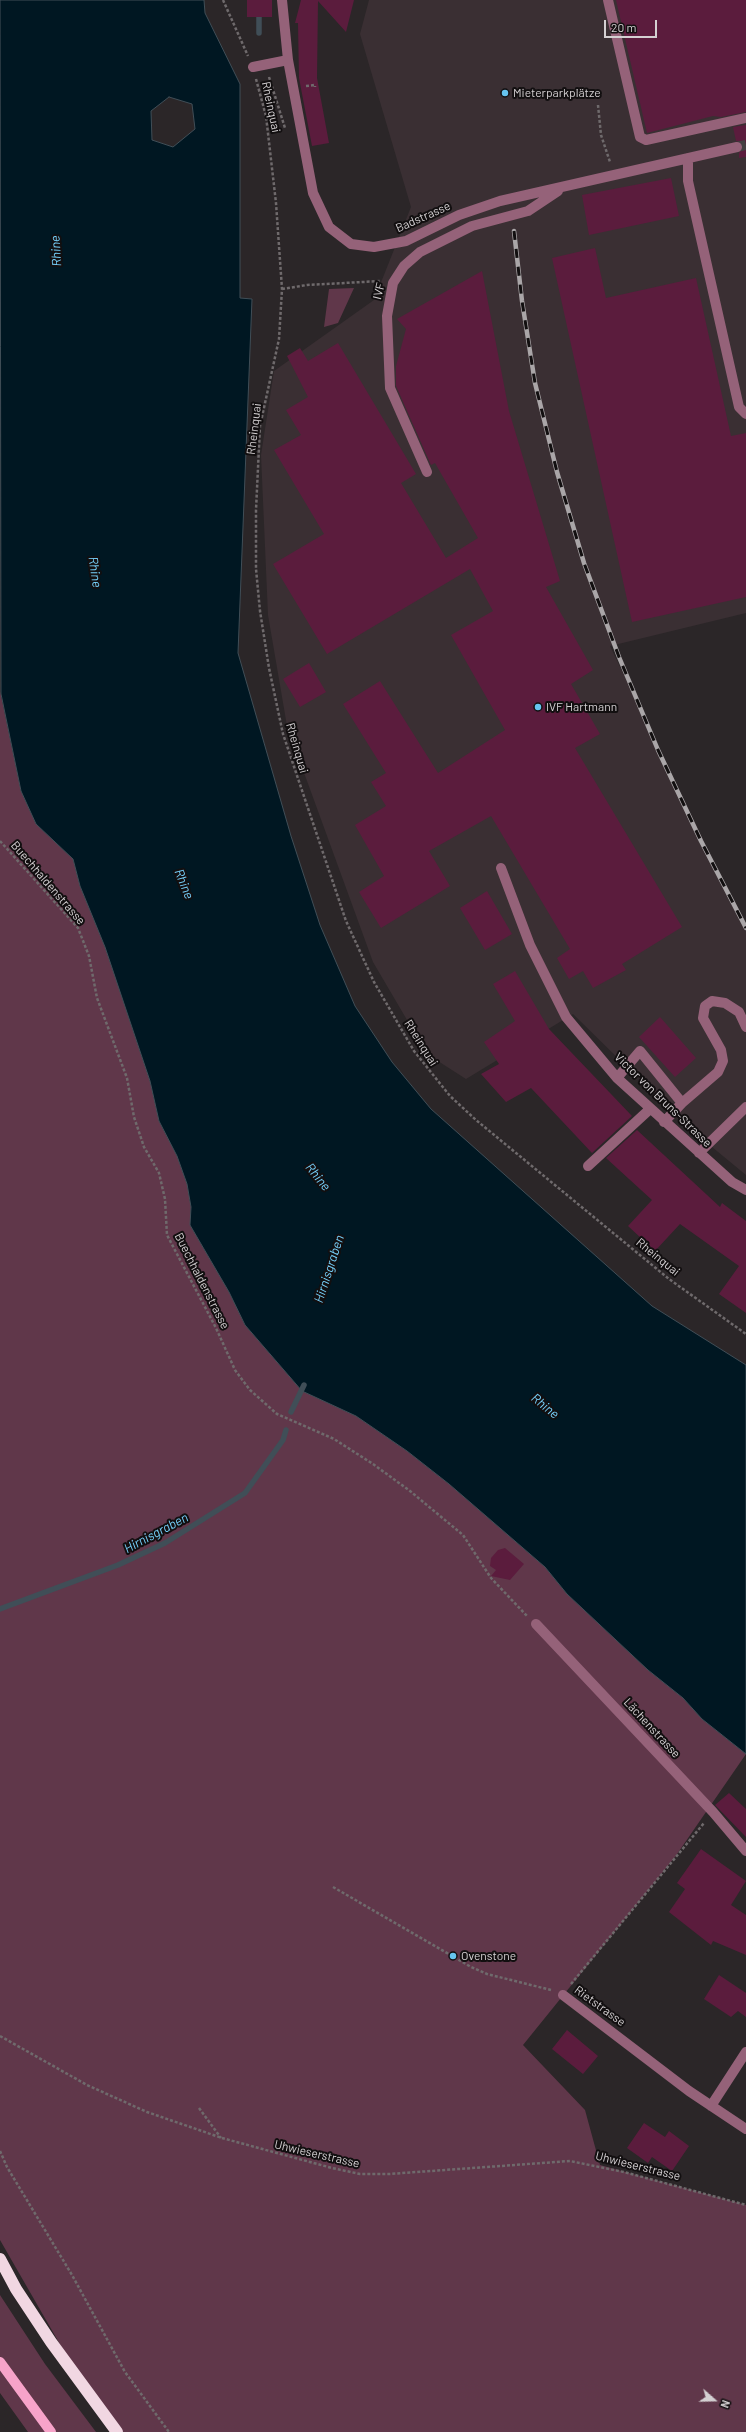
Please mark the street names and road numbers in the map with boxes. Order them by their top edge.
street label: Rheinquai [259,80,283,134]
street label: Badstrasse [393,199,453,235]
street label: IVF [370,281,388,301]
street label: Rheinquai [244,402,264,456]
street label: Rheinquai [283,721,311,775]
street label: Buechhaldenstrasse [8,838,88,928]
street label: Rheinquai [401,1017,441,1069]
street label: Victor von Bruns-Strasse [611,1050,715,1150]
street label: Buechhaldenstrasse [172,1230,232,1332]
street label: Rheinquai [633,1235,683,1279]
street label: Lächenstrasse [621,1695,683,1761]
street label: Rietstrasse [572,1983,628,2029]
street label: Uhwieserstrasse [273,2137,361,2171]
street label: Uhwieserstrasse [594,2148,682,2184]

